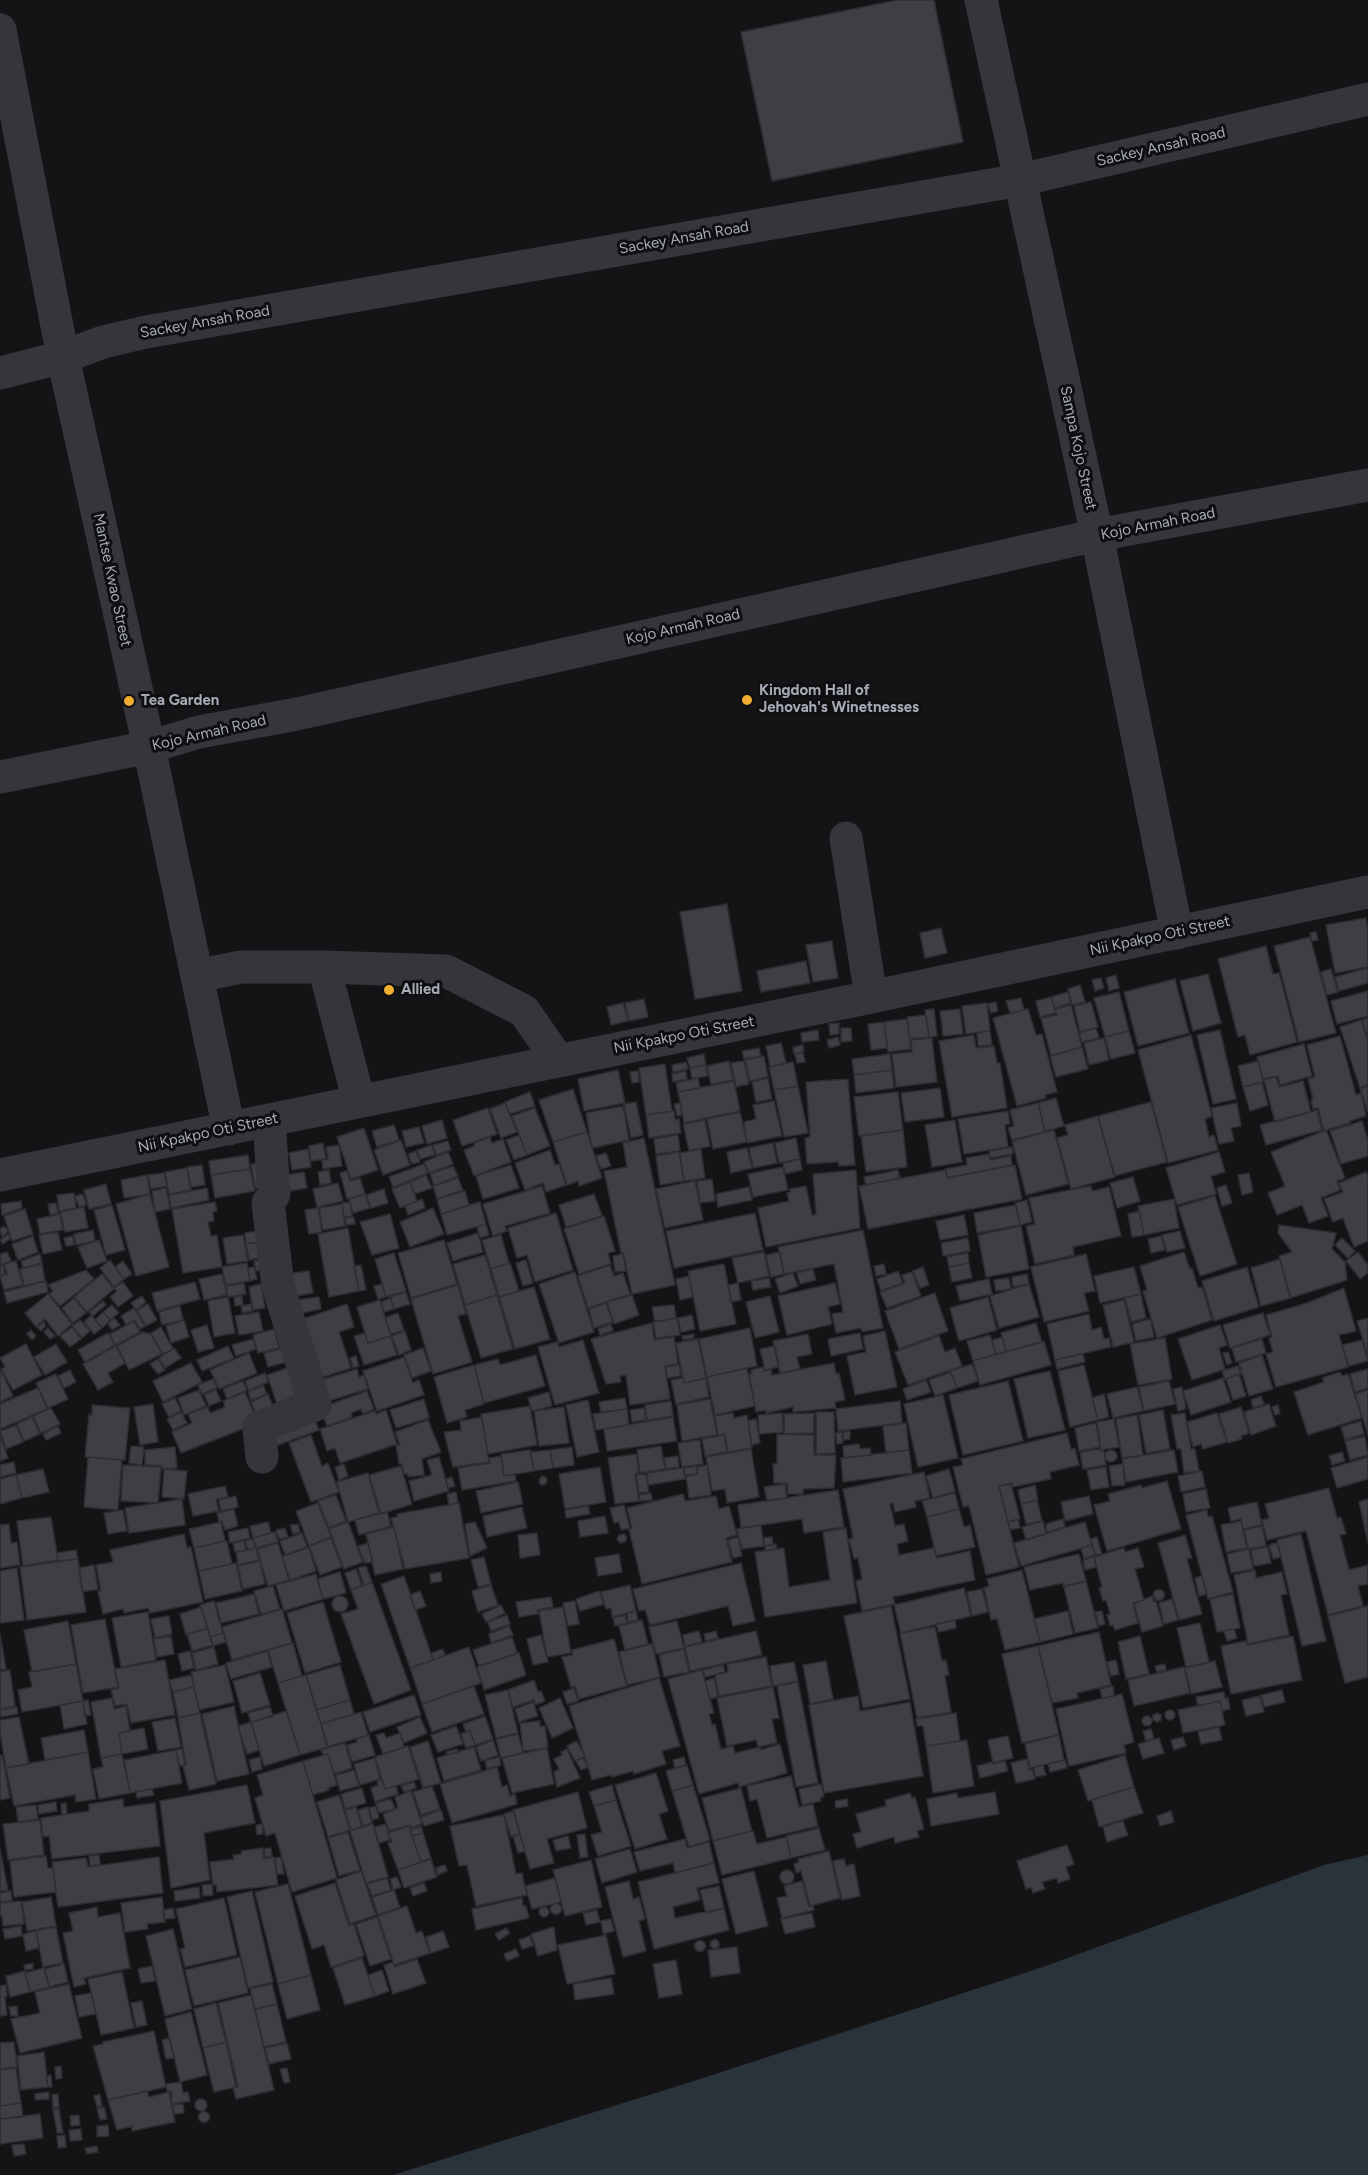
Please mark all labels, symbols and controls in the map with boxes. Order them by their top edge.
street label: Sackey Ansah Road [1095,123,1227,171]
street label: Sackey Ansah Road [618,218,750,258]
street label: Sackey Ansah Road [139,302,271,342]
street label: Sampa Kojo Street [1056,385,1100,511]
street label: Kojo Armah Road [1099,504,1217,544]
street label: Mantse Kwao Street [89,512,135,648]
street label: Kojo Armah Road [624,605,742,649]
place label: Kingdom Hall of Jehovah's Winetnesses [759,682,919,717]
place label: Tea Garden [141,692,219,710]
marker: Kingdom Hall of Jehovah's Winetnesses [740,693,754,707]
marker: Tea Garden [122,694,136,708]
street label: Kojo Armah Road [150,711,268,755]
street label: Nii Kpakpo Oti Street [1088,912,1232,960]
place label: Allied [401,981,440,999]
marker: Allied [382,983,396,997]
street label: Nii Kpakpo Oti Street [612,1013,756,1057]
street label: Nii Kpakpo Oti Street [136,1109,280,1157]

